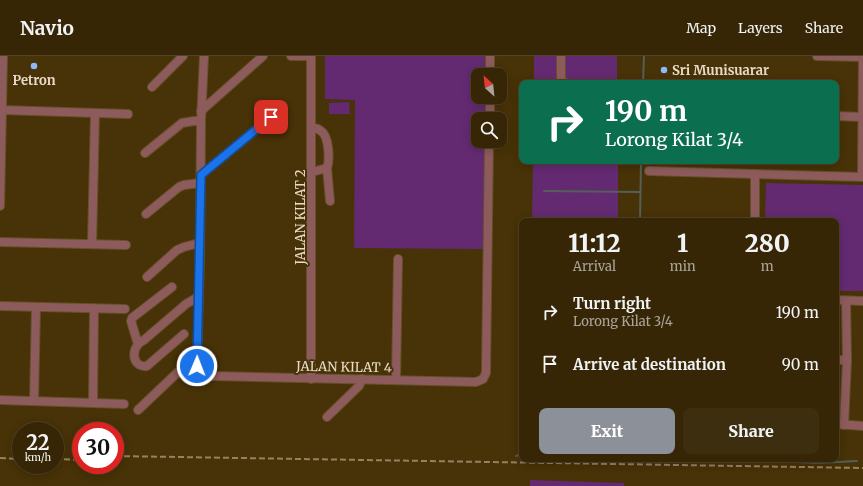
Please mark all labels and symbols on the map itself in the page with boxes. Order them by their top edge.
marker: Petron [29,61,39,71]
place label: Sri Munisuarar [672,62,769,79]
marker: Sri Munisuarar [659,65,669,75]
north arrow [471,68,507,104]
place label: Petron [12,72,56,89]
pin [254,100,288,134]
street label: JALAN KILAT 2 [292,169,309,266]
position arrow [176,345,218,387]
street label: JALAN KILAT 4 [295,358,392,376]
speed limit sign: 30 [72,422,124,474]

